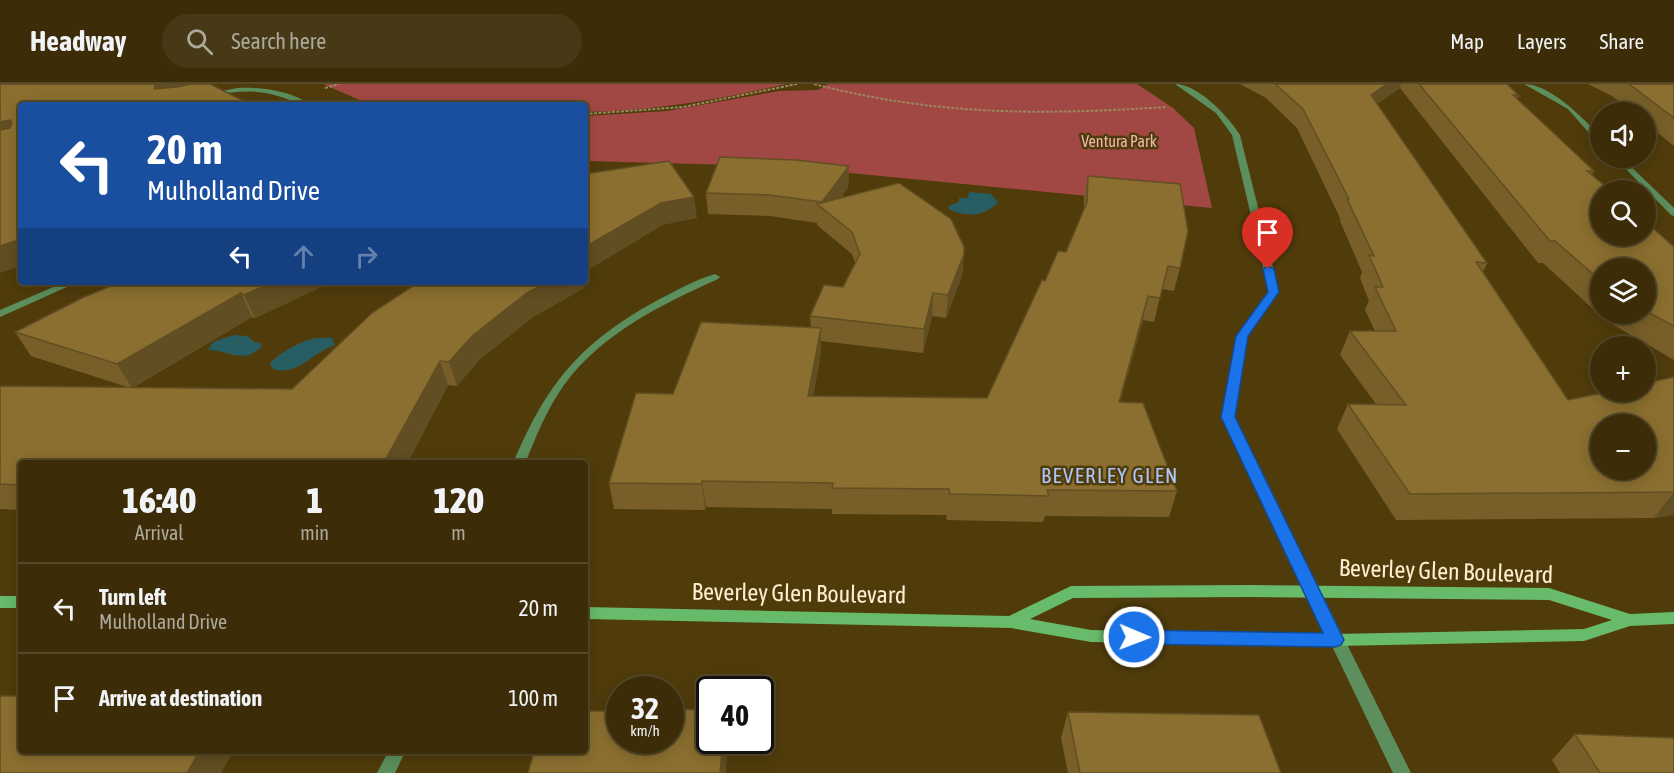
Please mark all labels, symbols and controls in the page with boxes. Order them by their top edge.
search box [162,14,582,68]
text: Headway [30,25,126,57]
icon: search [183,25,216,58]
text: Search here [231,28,326,54]
text: Map [1450,29,1484,53]
text: Layers [1517,29,1567,53]
text: Share [1600,29,1644,53]
map controls [1590,102,1656,480]
button: sound [1590,102,1656,168]
text: 20 m [147,125,222,173]
icon: left [48,126,126,204]
park label: Ventura Park [1081,132,1157,150]
text: Mulholland Drive [147,175,320,206]
button: search [1590,180,1656,246]
pin [1242,207,1293,269]
icon: arrive [1251,216,1284,249]
icon: left [224,240,257,273]
icon: ahead [287,240,320,273]
icon: right [350,240,383,273]
button: layers [1590,258,1656,324]
button: + [1590,336,1656,402]
button: − [1590,414,1656,480]
district label: BEVERLEY GLEN [1041,463,1179,487]
text: 16:40 [122,479,196,521]
text: 1 [306,479,323,521]
text: 120 [433,479,484,521]
text: Arrival [135,521,184,544]
text: min [300,521,329,544]
text: m [451,521,466,544]
street label: Beverley Glen Boulevard [1338,554,1554,588]
street label: Beverley Glen Boulevard [691,578,907,608]
text: Turn left [99,584,166,610]
icon: left [48,592,81,625]
text: 20 m [518,595,558,621]
position arrow [1102,605,1166,669]
text: Mulholland Drive [99,610,227,633]
speed limit sign: 40 [696,676,774,754]
icon: arrive [48,682,81,715]
text: Arrive at destination [99,685,262,711]
text: 100 m [508,685,558,711]
text: 32 [631,691,659,725]
text: km/h [630,722,660,739]

